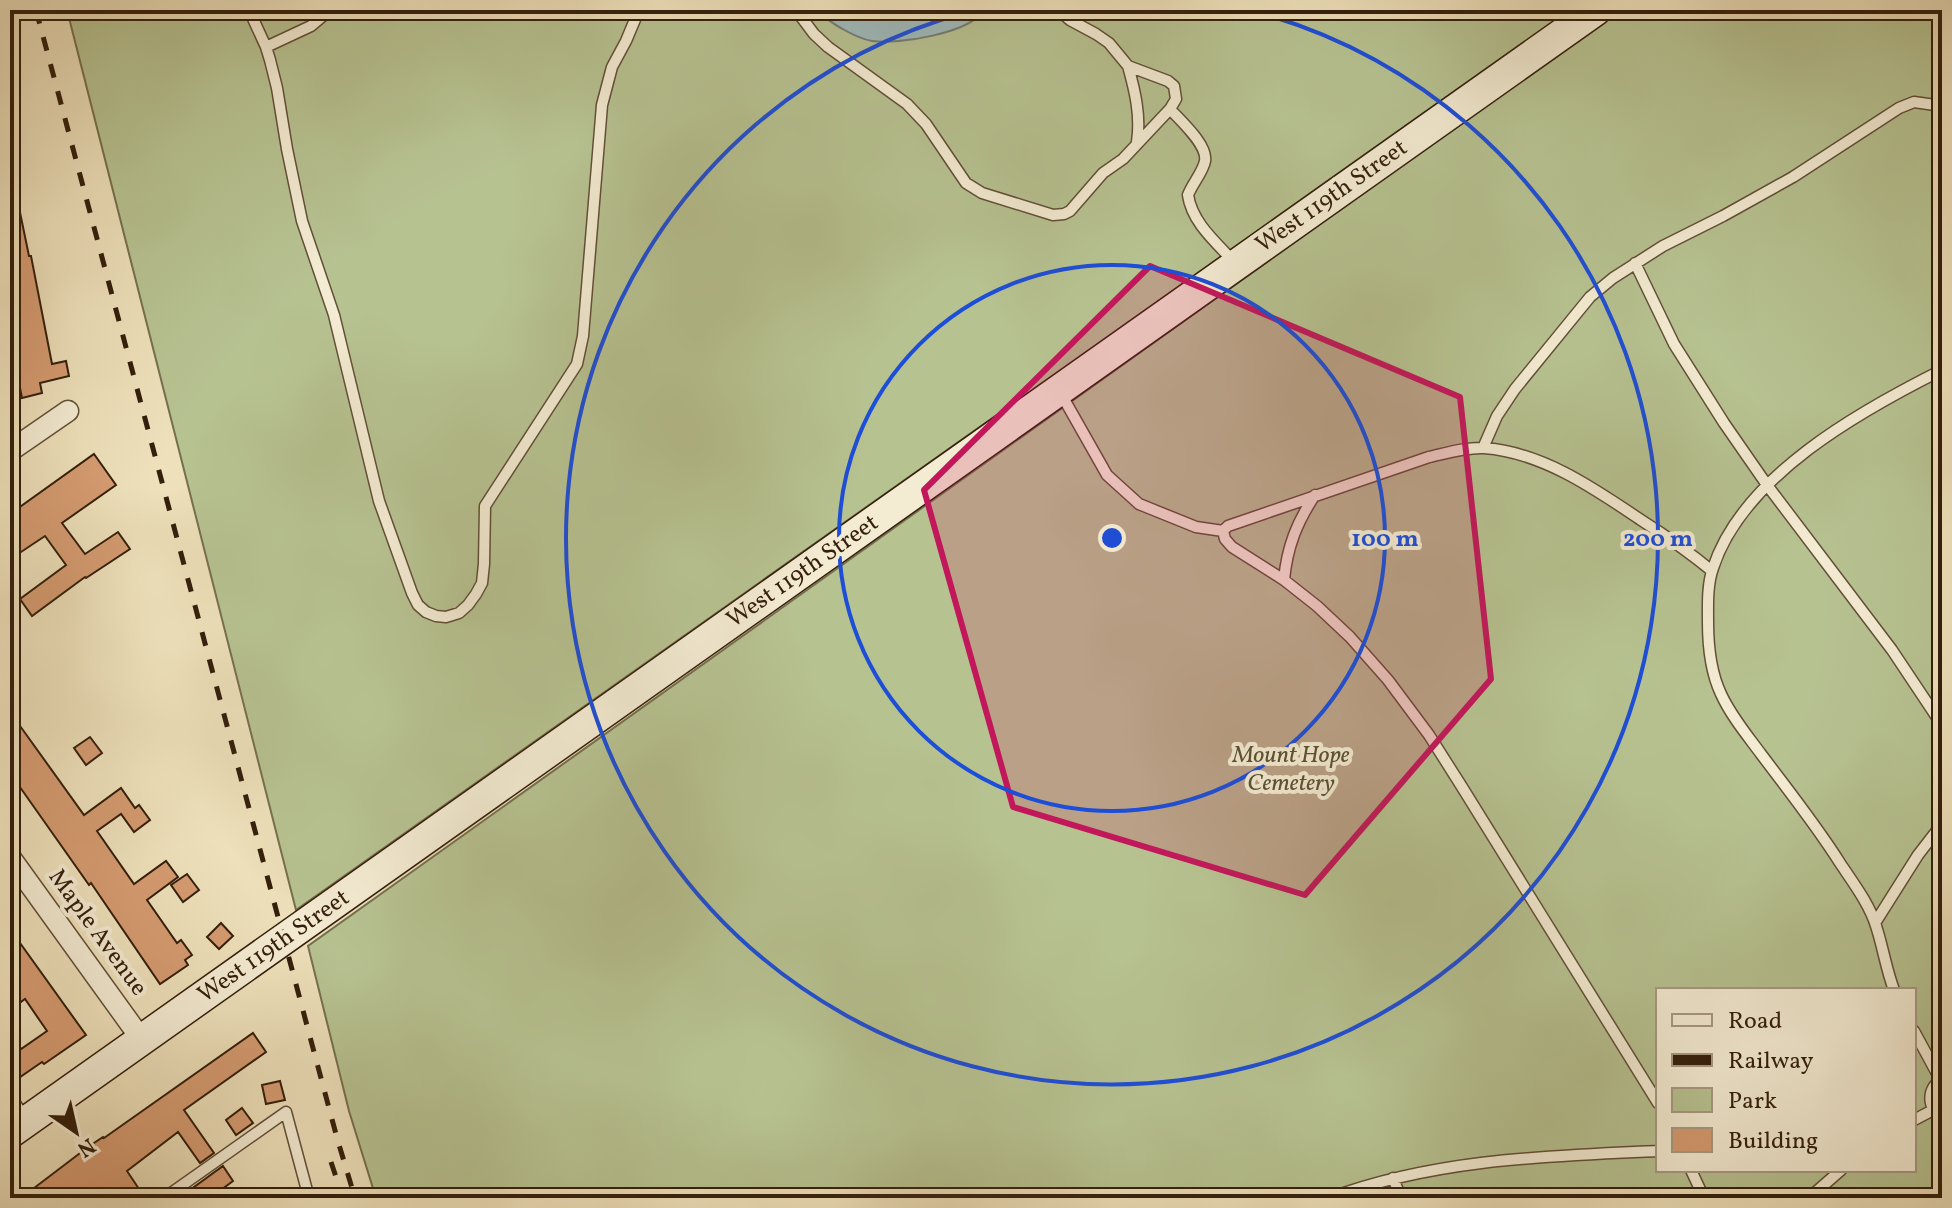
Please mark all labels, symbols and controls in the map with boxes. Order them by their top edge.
street label: West 119th Street [1249,132,1415,262]
street label: West 119th Street [720,507,886,637]
text: 100 m [1351,523,1419,557]
text: 200 m [1623,523,1693,557]
centre of rings [1098,524,1126,552]
park label: Mount Hope Cemetery [1232,739,1350,801]
street label: Maple Avenue [39,862,155,1004]
street label: West 119th Street [191,882,357,1012]
legend [1656,988,1916,1172]
text: Road [1728,1005,1782,1039]
text: Railway [1728,1045,1814,1079]
text: Park [1728,1085,1777,1119]
north arrow [36,1092,116,1172]
text: Building [1728,1125,1818,1159]
text: N [70,1129,101,1164]

